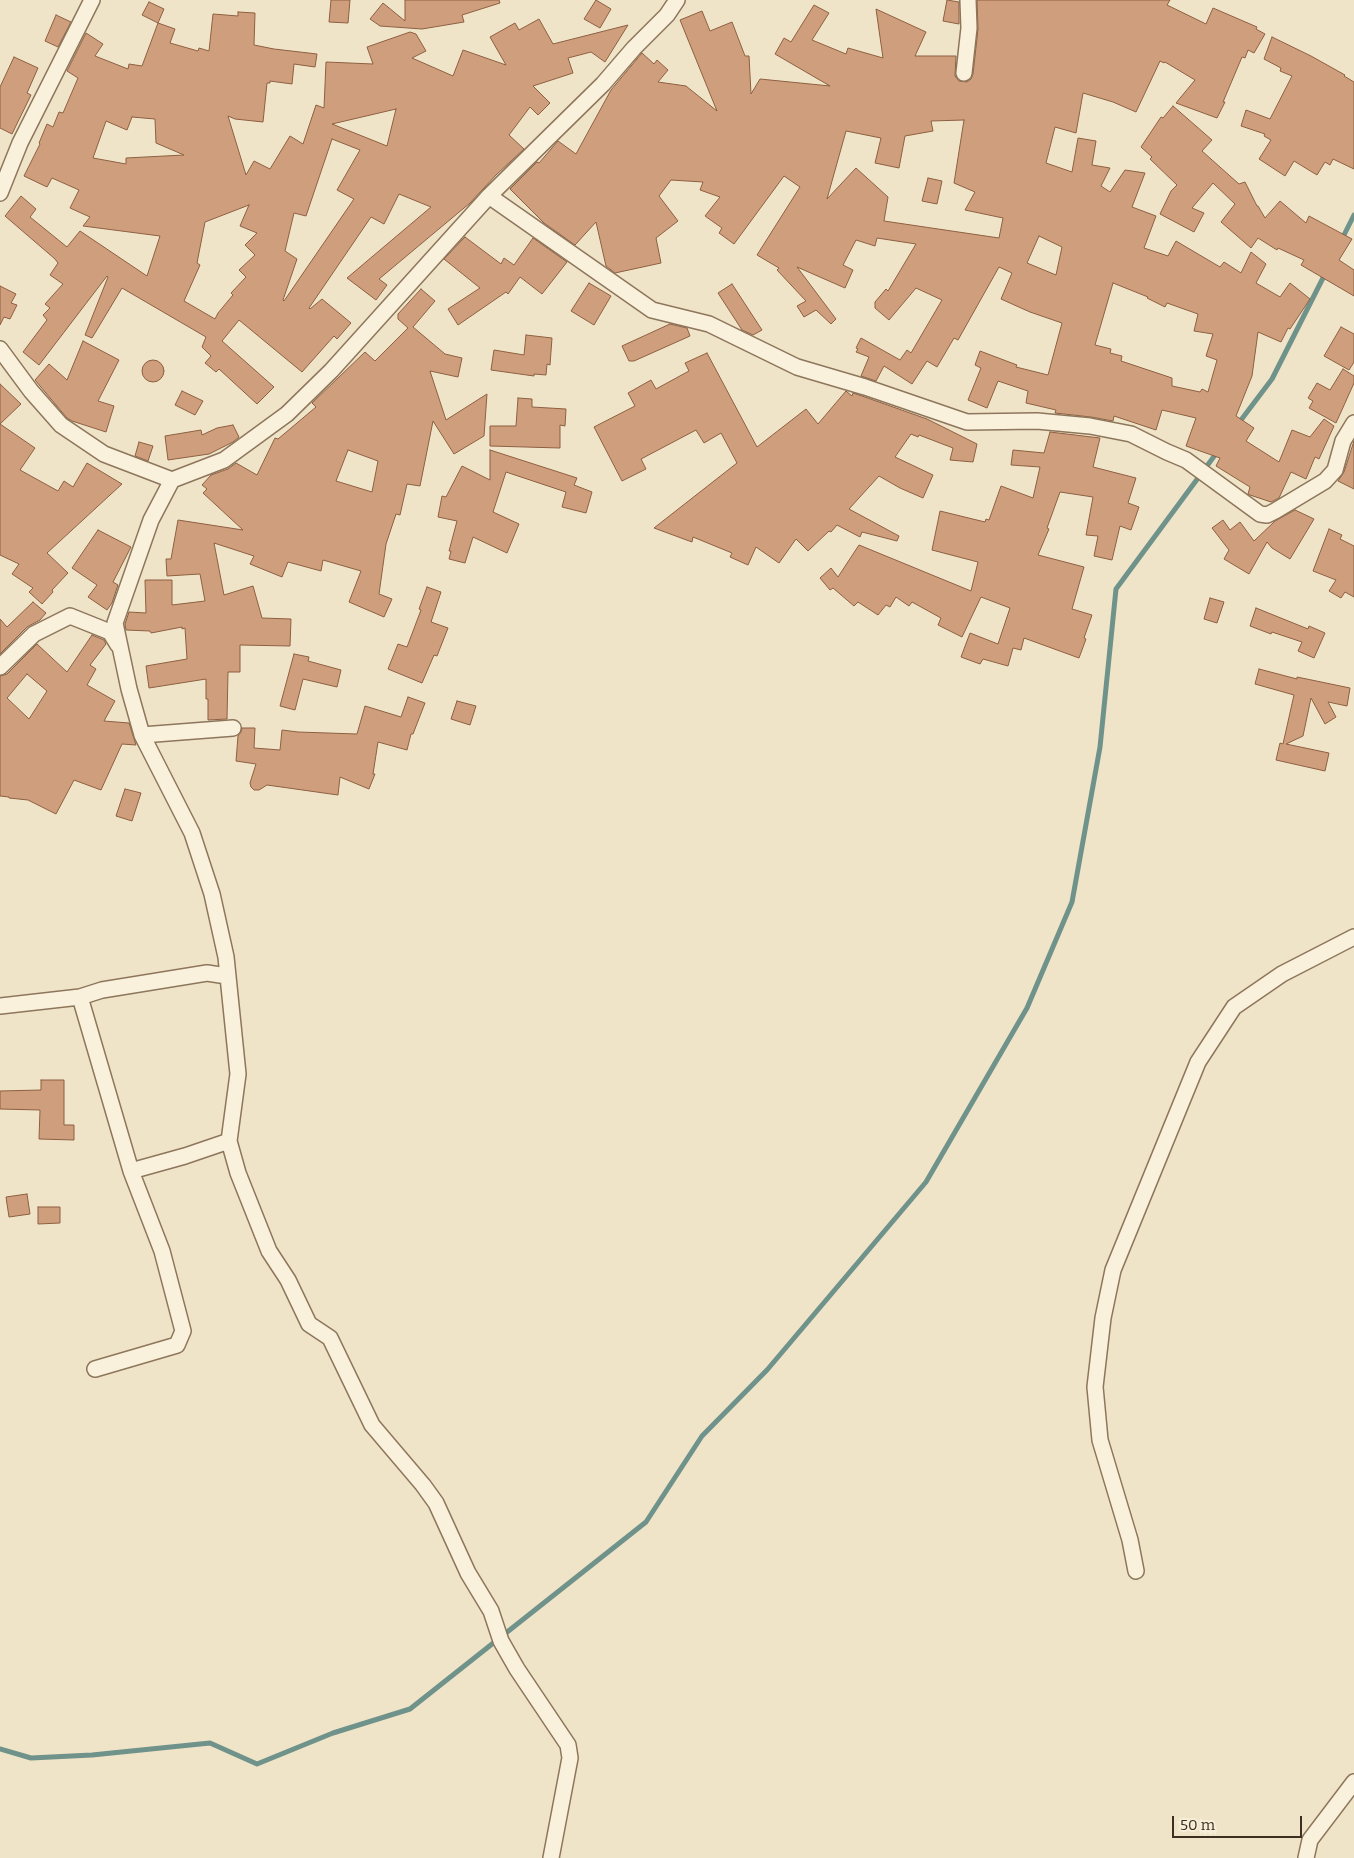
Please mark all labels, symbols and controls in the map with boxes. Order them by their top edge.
scale bar [1174,1806,1304,1838]
text: 50 m [1180,1816,1215,1834]

